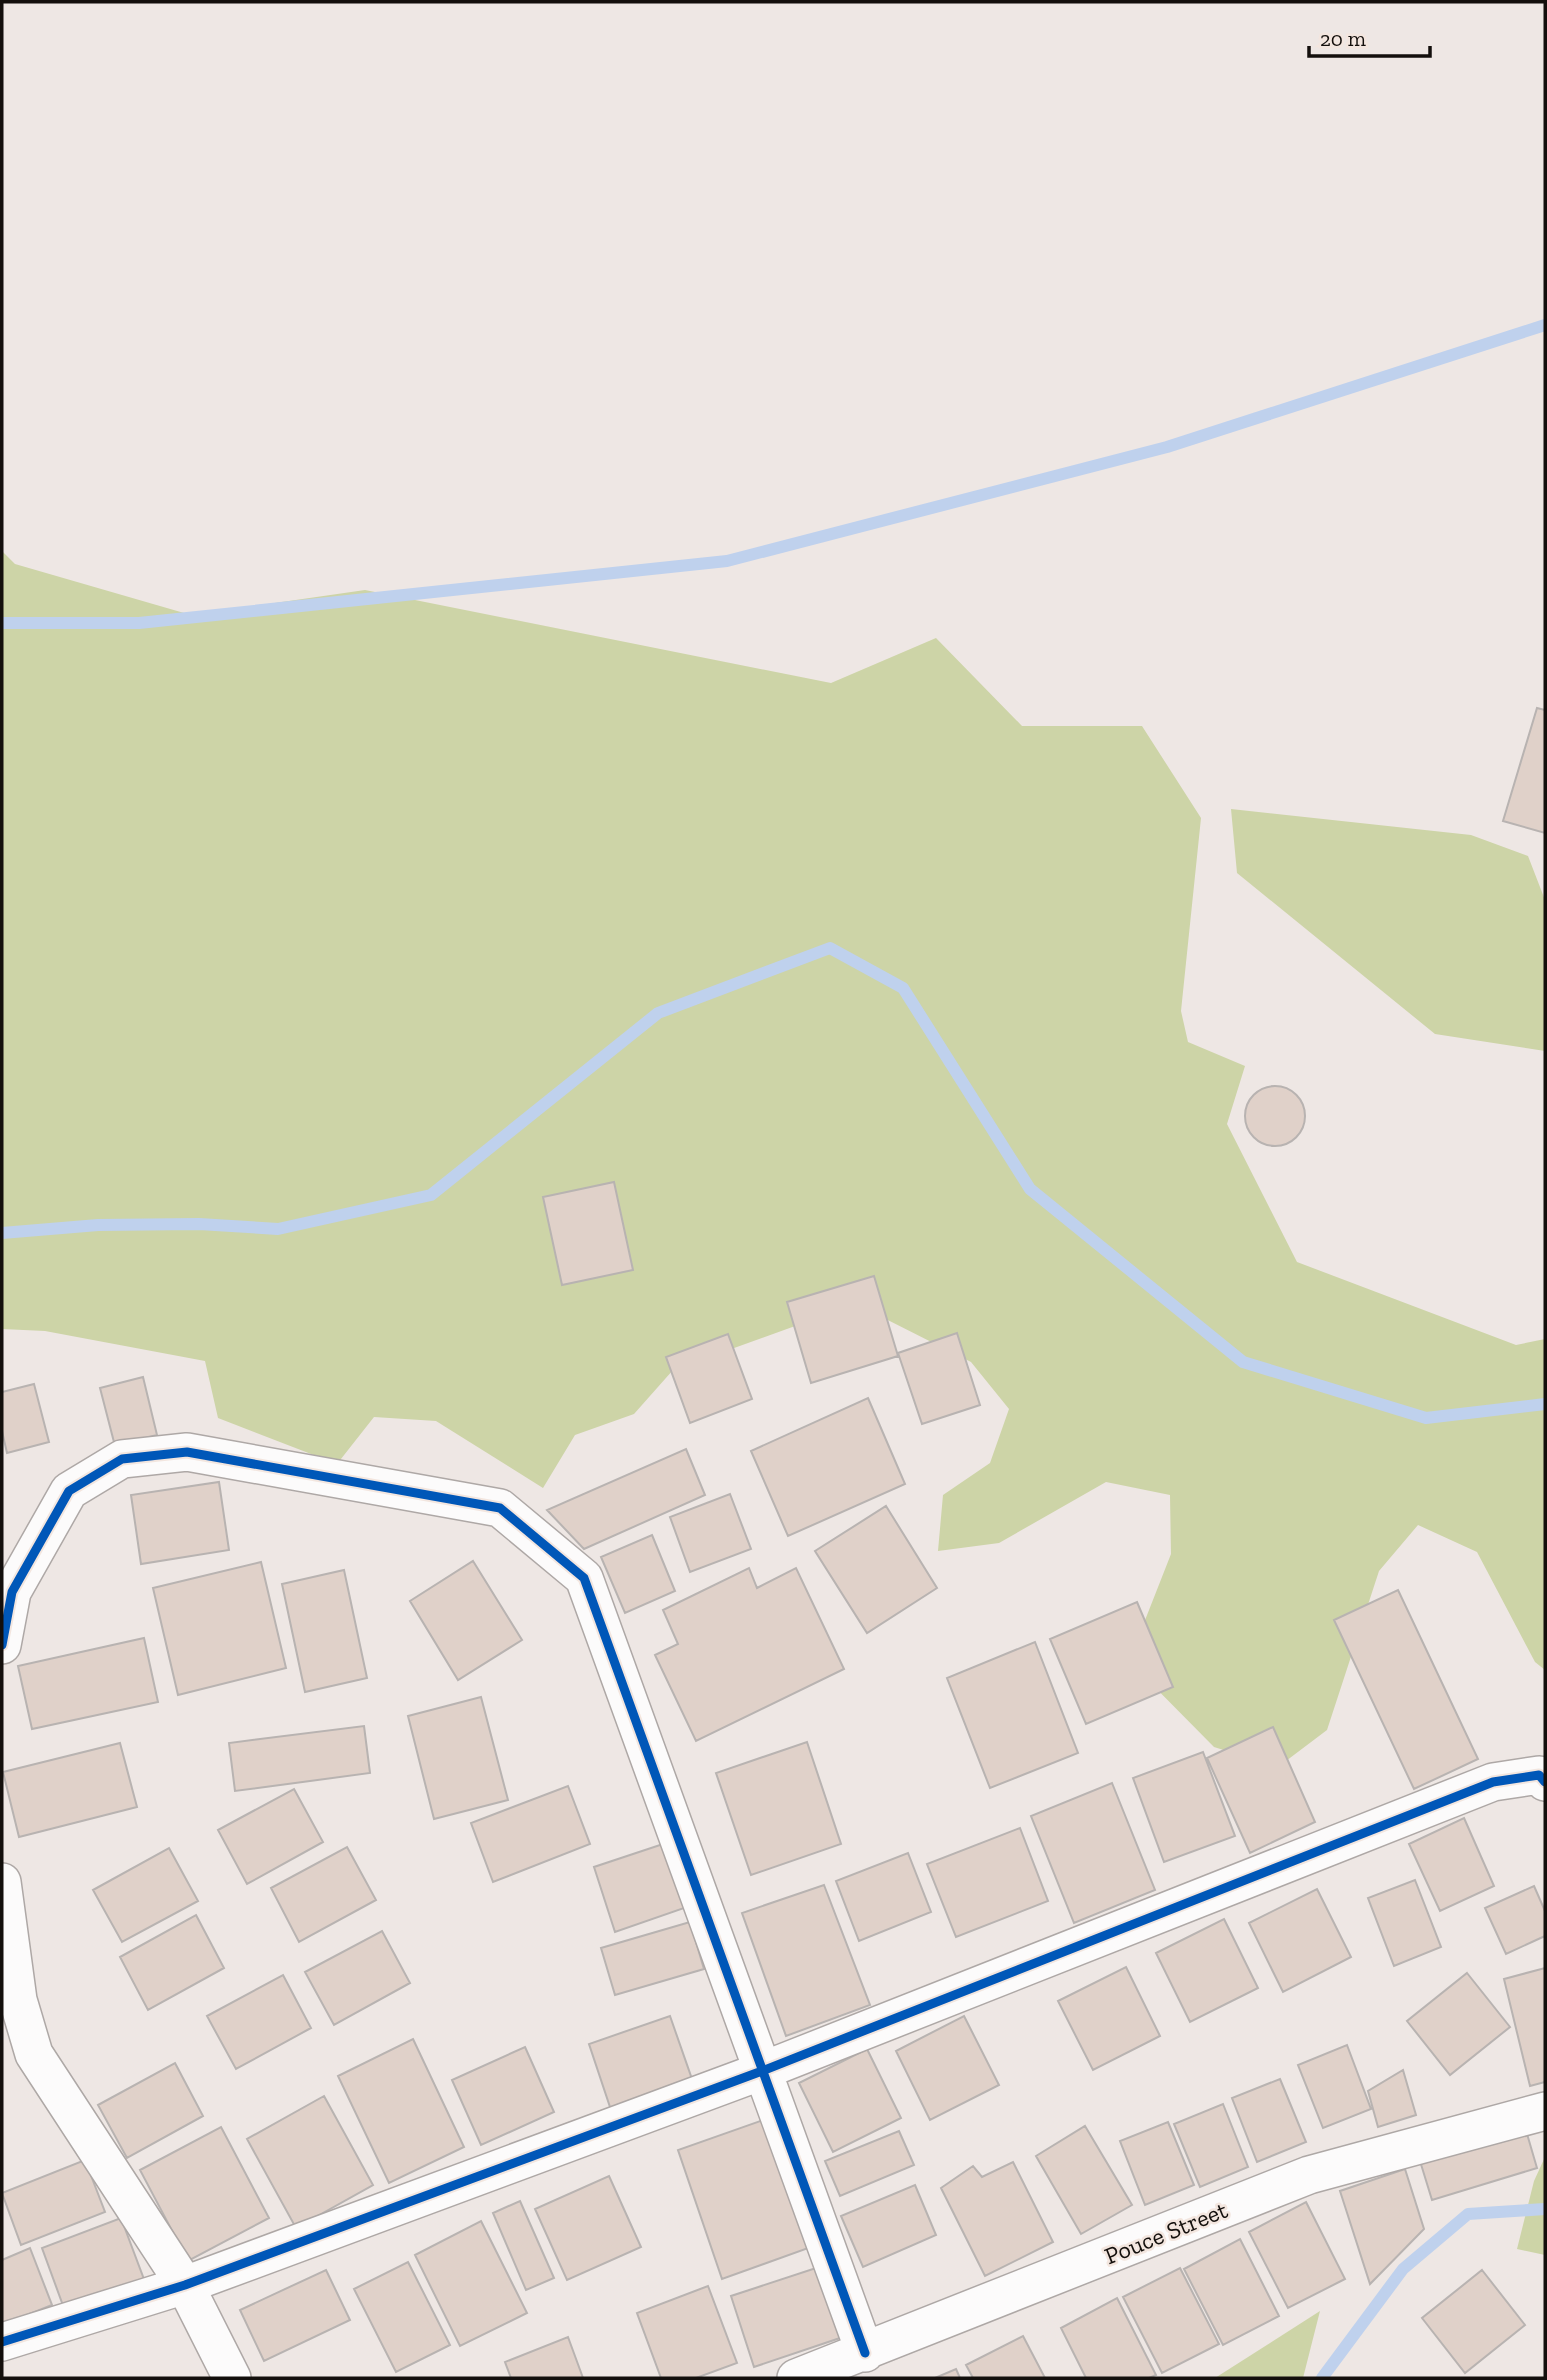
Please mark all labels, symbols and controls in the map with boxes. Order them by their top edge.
scale bar [1309,14,1430,58]
text: 20 m [1320,26,1366,51]
street label: Pouce Street [1100,2195,1232,2270]

